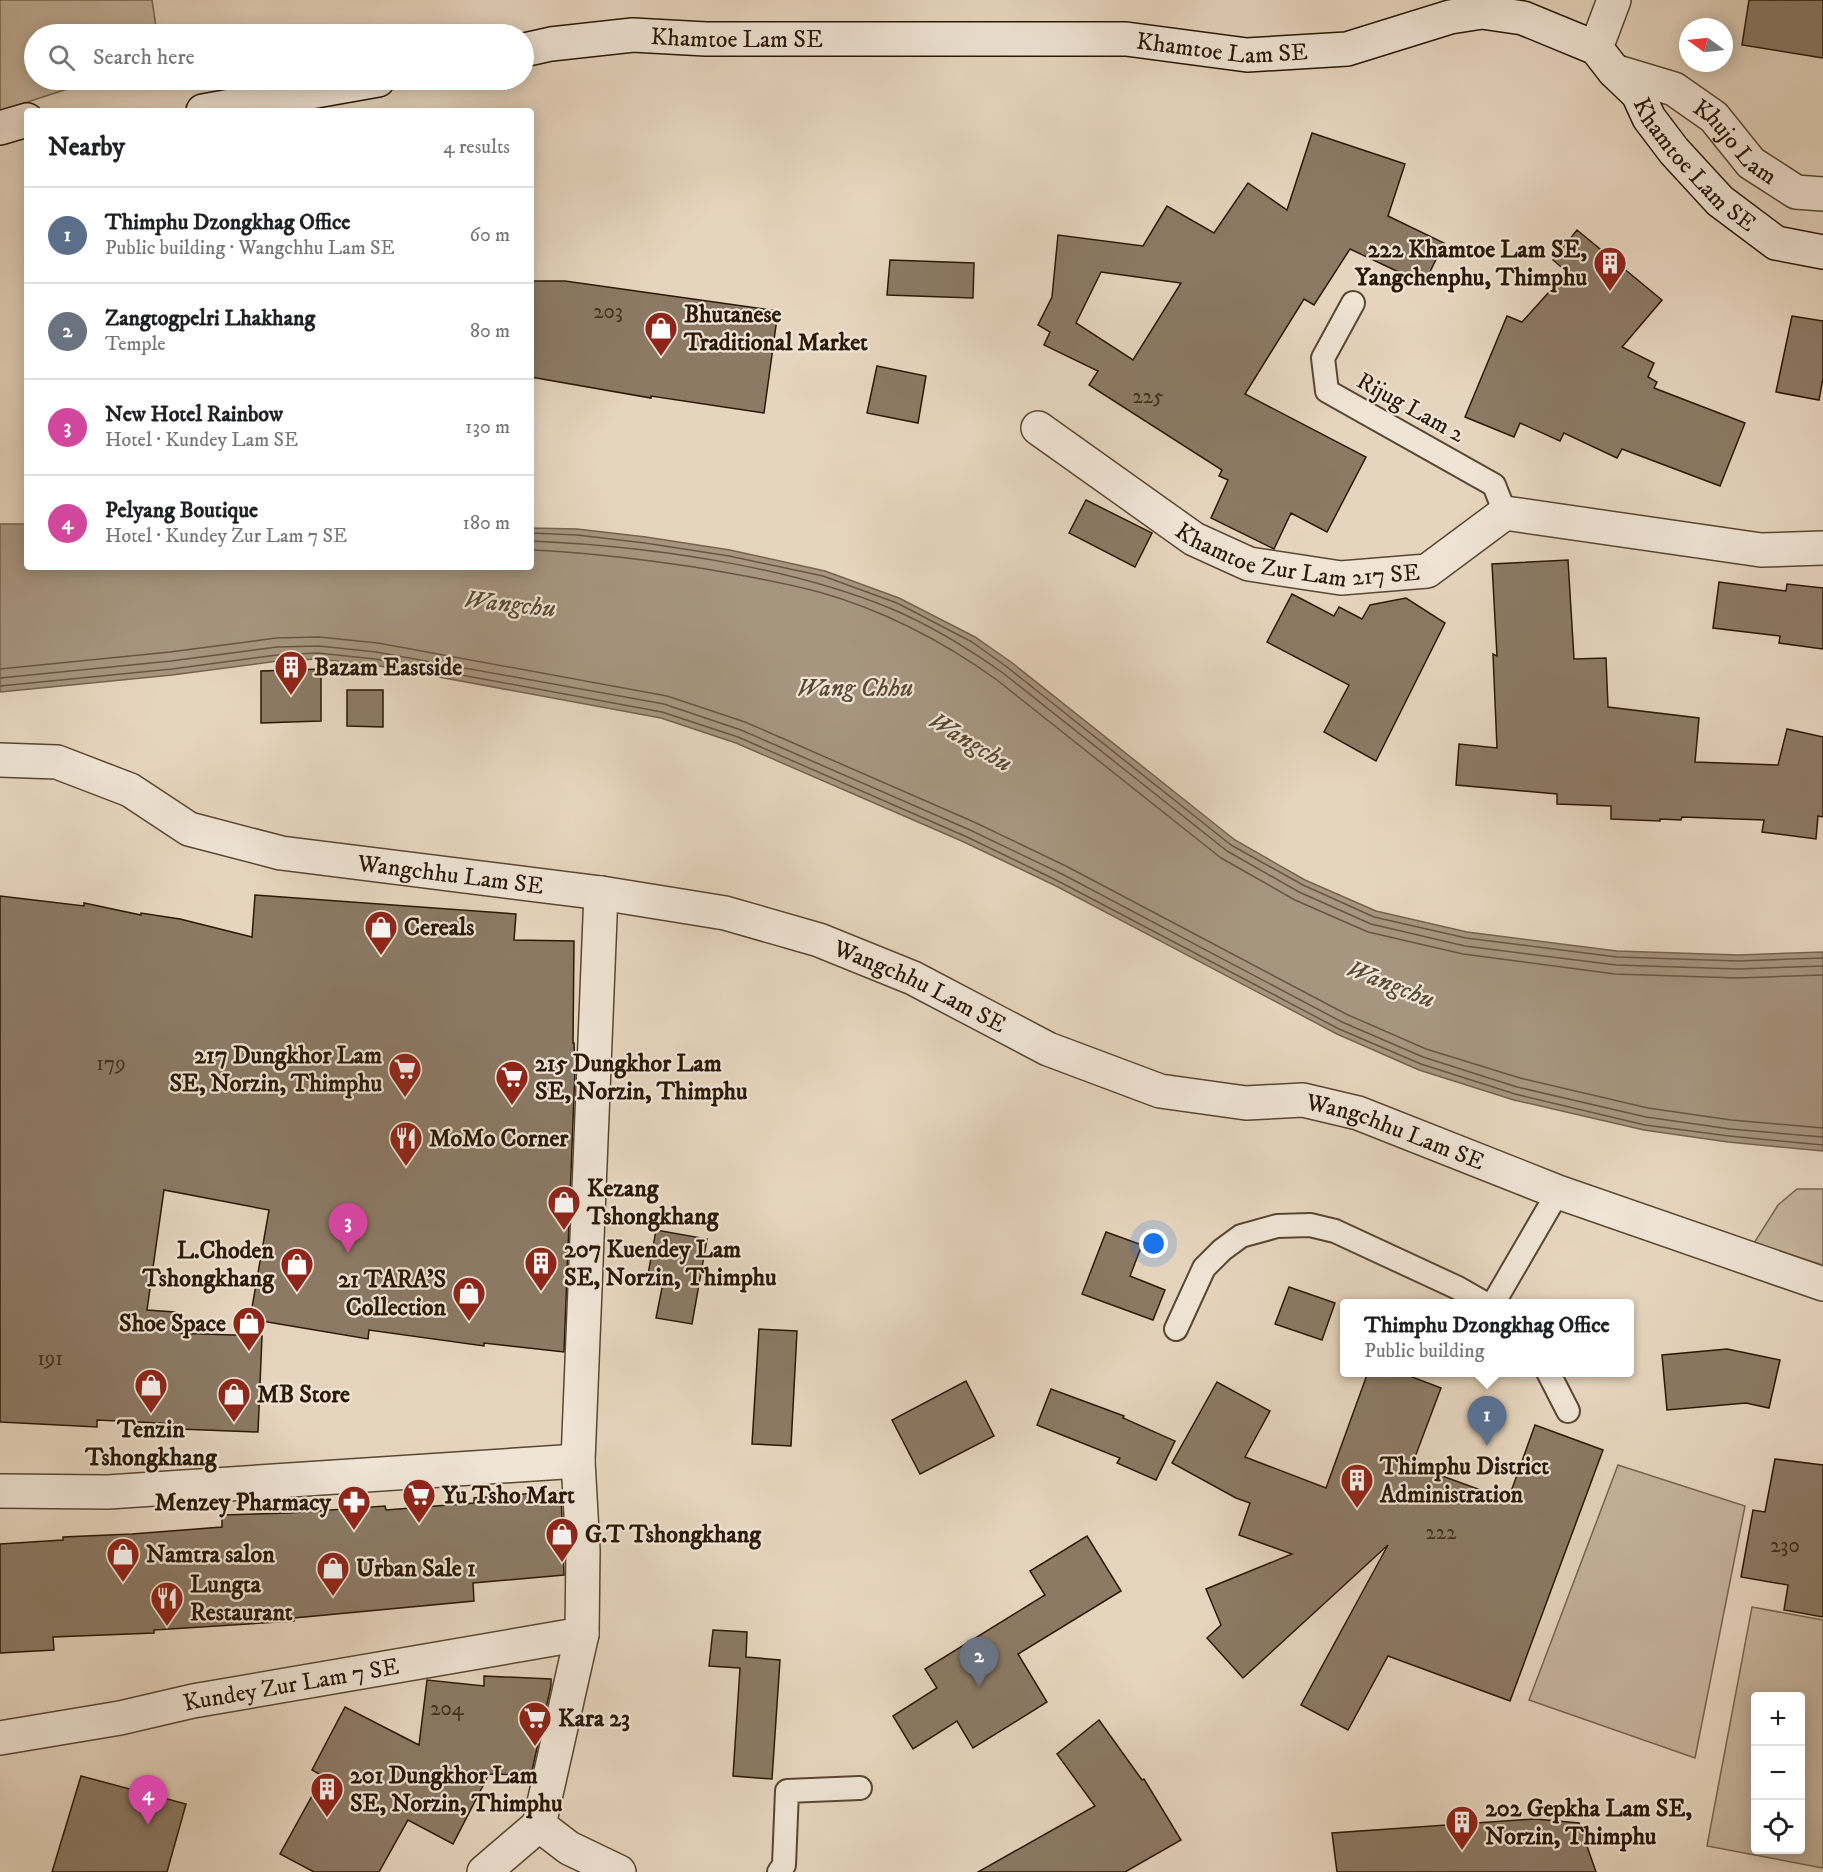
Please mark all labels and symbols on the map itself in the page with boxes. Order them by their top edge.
north arrow [1679,18,1733,72]
street label: Khamtoe Lam SE [650,22,823,55]
street label: Khamtoe Lam SE [1134,27,1309,71]
street label: Khamtoe Lam SE [1626,93,1762,239]
street label: Khujo Lam [1687,93,1782,192]
place label: 222 Khamtoe Lam SE, Yangchenphu, Thimphu [1354,235,1587,293]
building icon: 222 Khamtoe Lam SE, Yangchenphu, Thimphu [1592,245,1628,292]
house number: 203 [593,299,623,325]
place label: Bhutanese Traditional Market [683,300,868,358]
shop icon: Bhutanese Traditional Market [643,310,679,357]
street label: Rijug Lam 2 [1351,366,1470,450]
house number: 225 [1133,384,1163,410]
street label: Khamtoe Zur Lam 217 SE [1169,516,1421,595]
water label: Wangchu [462,583,558,626]
building icon: Bazam Eastside [273,649,309,696]
place label: Bazam Eastside [314,653,462,683]
water label: Wang Chhu [796,672,914,705]
water label: Wangchu [922,704,1018,780]
street label: Wangchhu Lam SE [355,849,545,902]
shop icon: Cereals [363,909,399,956]
place label: Cereals [404,913,474,943]
street label: Wangchhu Lam SE [828,933,1011,1040]
water label: Wangchu [1341,952,1440,1016]
place label: 217 Dungkhor Lam SE, Norzin, Thimphu [169,1041,382,1099]
place label: 215 Dungkhor Lam SE, Norzin, Thimphu [535,1049,748,1107]
house number: 179 [96,1051,126,1077]
supermarket icon: 217 Dungkhor Lam SE, Norzin, Thimphu [387,1051,423,1098]
supermarket icon: 215 Dungkhor Lam SE, Norzin, Thimphu [494,1059,530,1106]
street label: Wangchhu Lam SE [1302,1087,1489,1177]
restaurant icon: MoMo Corner [388,1120,424,1167]
place label: MoMo Corner [429,1124,569,1154]
place label: Kezang Tshongkhang [586,1174,720,1232]
shop icon: Kezang Tshongkhang [546,1184,582,1231]
pin: 3 [328,1204,368,1253]
your location [1139,1229,1168,1258]
place label: 207 Kuendey Lam SE, Norzin, Thimphu [564,1235,777,1293]
place label: L.Choden Tshongkhang [142,1236,275,1294]
building icon: 207 Kuendey Lam SE, Norzin, Thimphu [523,1245,559,1292]
shop icon: L.Choden Tshongkhang [279,1246,315,1293]
place label: 21 TARA’S Collection [338,1265,446,1323]
shop icon: 21 TARA’S Collection [451,1275,487,1322]
shop icon: Shoe Space [231,1305,267,1352]
place label: Shoe Space [119,1309,226,1339]
house number: 191 [37,1346,63,1372]
shop icon: Tenzin Tshongkhang [133,1367,169,1414]
shop icon: MB Store [216,1376,252,1423]
place label: MB Store [257,1380,350,1410]
pin: 1 [1468,1396,1506,1446]
place label: Tenzin Tshongkhang [84,1415,218,1473]
place label: Thimphu District Administration [1379,1452,1549,1510]
building icon: Thimphu District Administration [1339,1462,1375,1509]
supermarket icon: Yu Tsho Mart [401,1477,437,1524]
place label: Yu Tsho Mart [441,1481,575,1511]
pharmacy icon: Menzey Pharmacy [336,1484,372,1531]
place label: Menzey Pharmacy [154,1488,332,1518]
shop icon: G.T Tshongkhang [544,1516,580,1563]
place label: G.T Tshongkhang [585,1520,762,1550]
house number: 222 [1426,1520,1457,1546]
house number: 230 [1770,1533,1800,1559]
shop icon: Namtra salon [105,1536,141,1583]
place label: Namtra salon [146,1540,275,1570]
shop icon: Urban Sale 1 [315,1550,351,1597]
place label: Urban Sale 1 [356,1554,476,1584]
place label: Lungta Restaurant [190,1570,293,1628]
restaurant icon: Lungta Restaurant [149,1580,185,1627]
pin: 2 [960,1638,998,1687]
street label: Kundey Zur Lam 7 SE [180,1652,401,1719]
house number: 204 [430,1696,465,1722]
supermarket icon: Kara 23 [517,1700,553,1747]
place label: Kara 23 [558,1704,630,1734]
place label: 201 Dungkhor Lam SE, Norzin, Thimphu [350,1761,563,1819]
building icon: 201 Dungkhor Lam SE, Norzin, Thimphu [309,1771,345,1818]
pin: 4 [128,1776,168,1825]
place label: 202 Gepkha Lam SE, Norzin, Thimphu [1485,1794,1692,1852]
building icon: 202 Gepkha Lam SE, Norzin, Thimphu [1444,1804,1480,1851]

